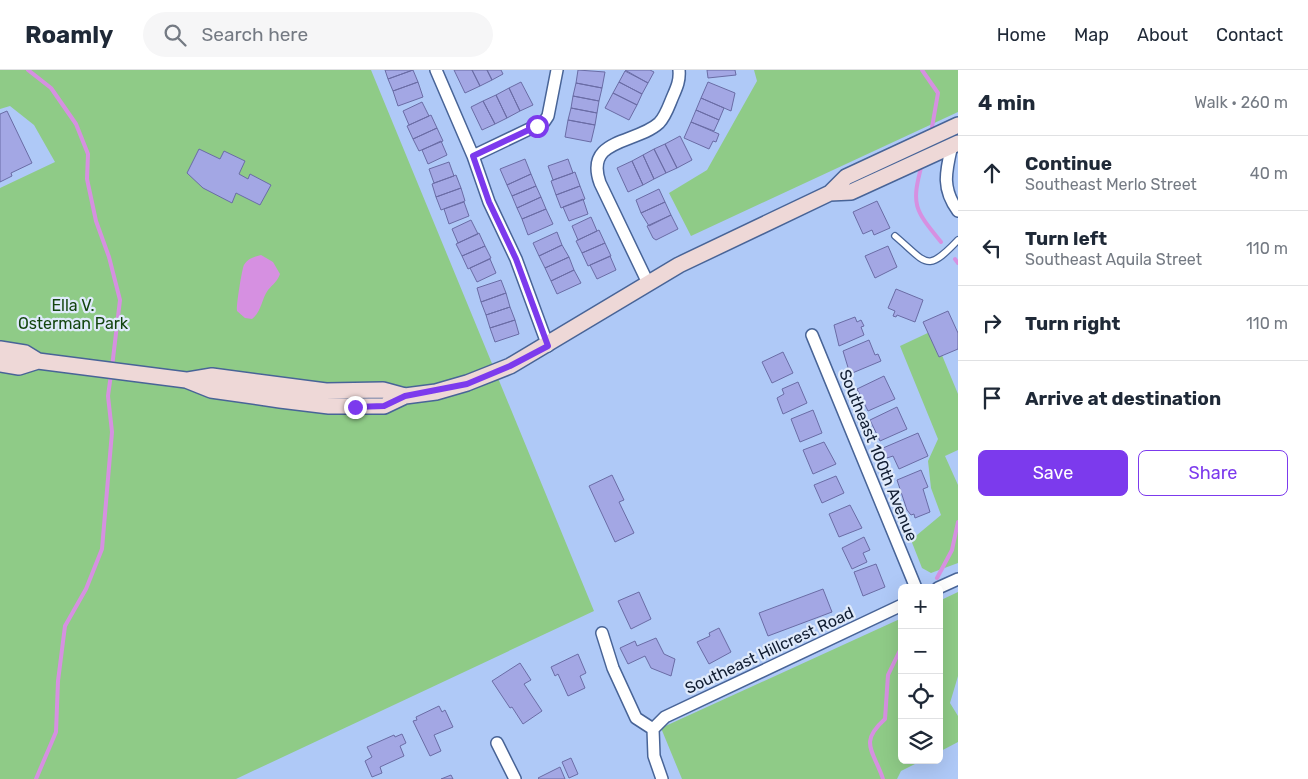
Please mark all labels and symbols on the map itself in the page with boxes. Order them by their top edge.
route start [526,115,549,138]
park label: Ella V. Osterman Park [18,296,129,333]
street label: Southeast 100th Avenue [835,367,922,544]
route end [344,396,367,419]
street label: Southeast Hillcrest Road [682,603,857,698]

